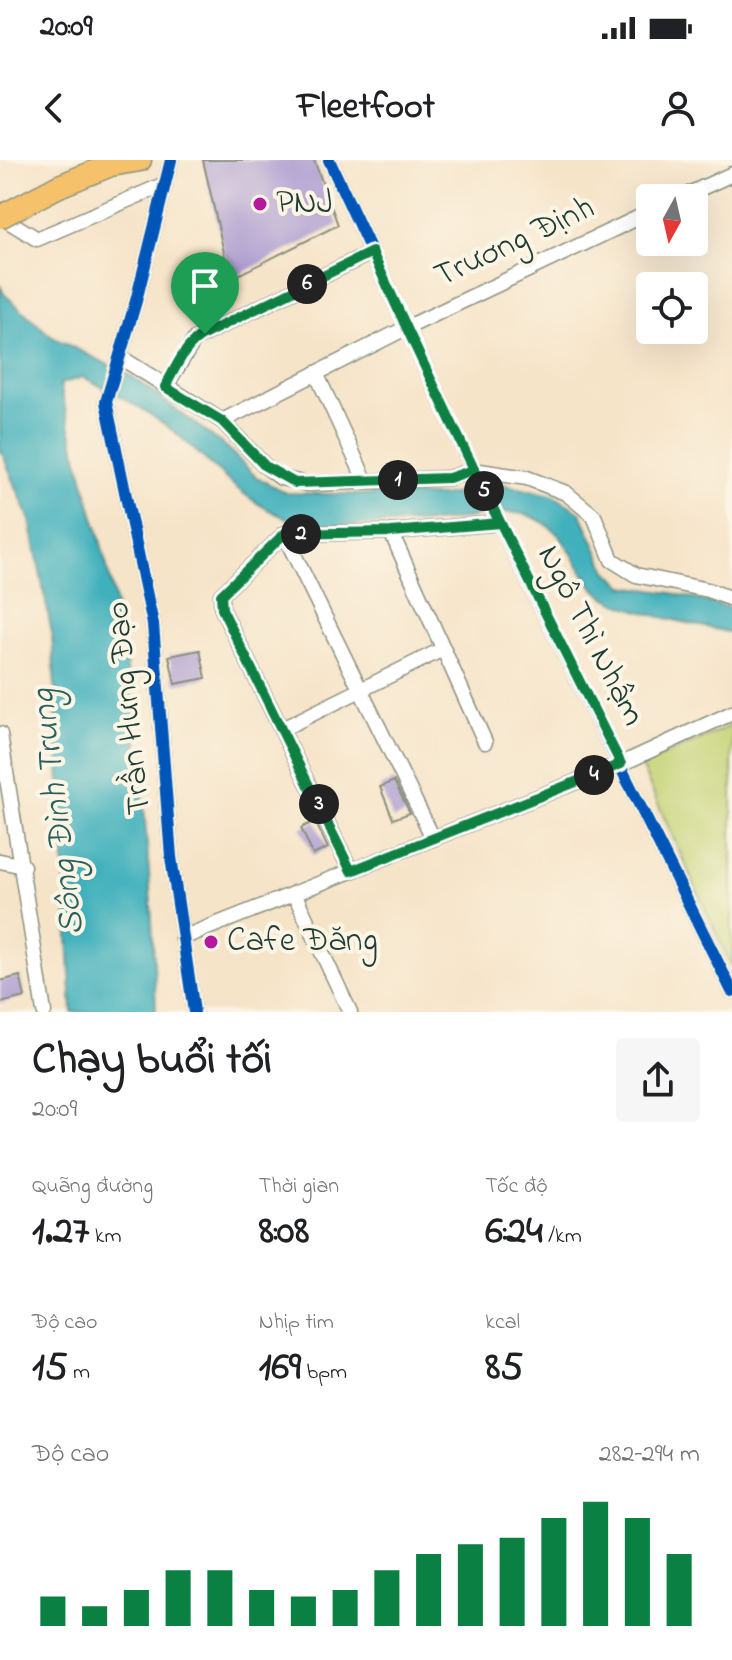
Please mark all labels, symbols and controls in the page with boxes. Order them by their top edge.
text: 20:09 [40,6,92,50]
text: Fleetfoot [297,82,435,135]
icon: back [32,86,76,130]
icon: person [656,86,700,130]
place label: PNJ [276,179,333,229]
street label: Trương Định [427,184,603,302]
north arrow [636,184,708,256]
map controls [636,184,708,344]
marker: PNJ [251,195,269,213]
pin [171,252,239,334]
icon: arrive [183,264,227,308]
pin: 6 [287,264,327,304]
text: 6 [302,268,312,300]
button: locate [636,272,708,344]
pin: 1 [378,460,418,500]
text: 1 [395,464,402,496]
pin: 5 [464,471,504,511]
text: 5 [478,475,490,507]
pin: 2 [281,514,321,554]
text: 2 [296,518,306,550]
street label: Ngô Thì Nhậm [523,537,657,735]
street label: Trần Hưng Đạo [94,599,166,817]
water label: Sông Đình Trung [18,685,100,938]
pin: 4 [574,755,614,795]
text: 4 [589,759,599,791]
pin: 3 [299,784,339,824]
text: 3 [314,788,324,820]
place label: Cafe Đăng [227,917,378,967]
marker: Cafe Đăng [202,933,220,951]
text: Chạy buổi tối [32,1029,272,1093]
button: share [616,1038,700,1122]
text: 20:09 [32,1091,77,1129]
text: Quãng đường [32,1171,153,1203]
text: Thời gian [259,1171,339,1203]
text: Tốc độ [485,1171,547,1203]
text: 1.27 [32,1203,89,1262]
text: 8:08 [259,1203,309,1262]
text: 6:24 [485,1203,543,1262]
text: km [89,1221,121,1253]
text: /km [543,1221,582,1253]
text: Độ cao [32,1307,97,1339]
text: Nhịp tim [259,1307,334,1339]
text: kcal [485,1307,520,1339]
text: 15 [32,1339,68,1398]
text: 169 [259,1339,301,1398]
text: 85 [485,1339,523,1398]
text: m [68,1357,90,1389]
text: bpm [301,1357,347,1389]
text: Độ cao [32,1436,109,1474]
text: 282–294 m [599,1436,700,1474]

